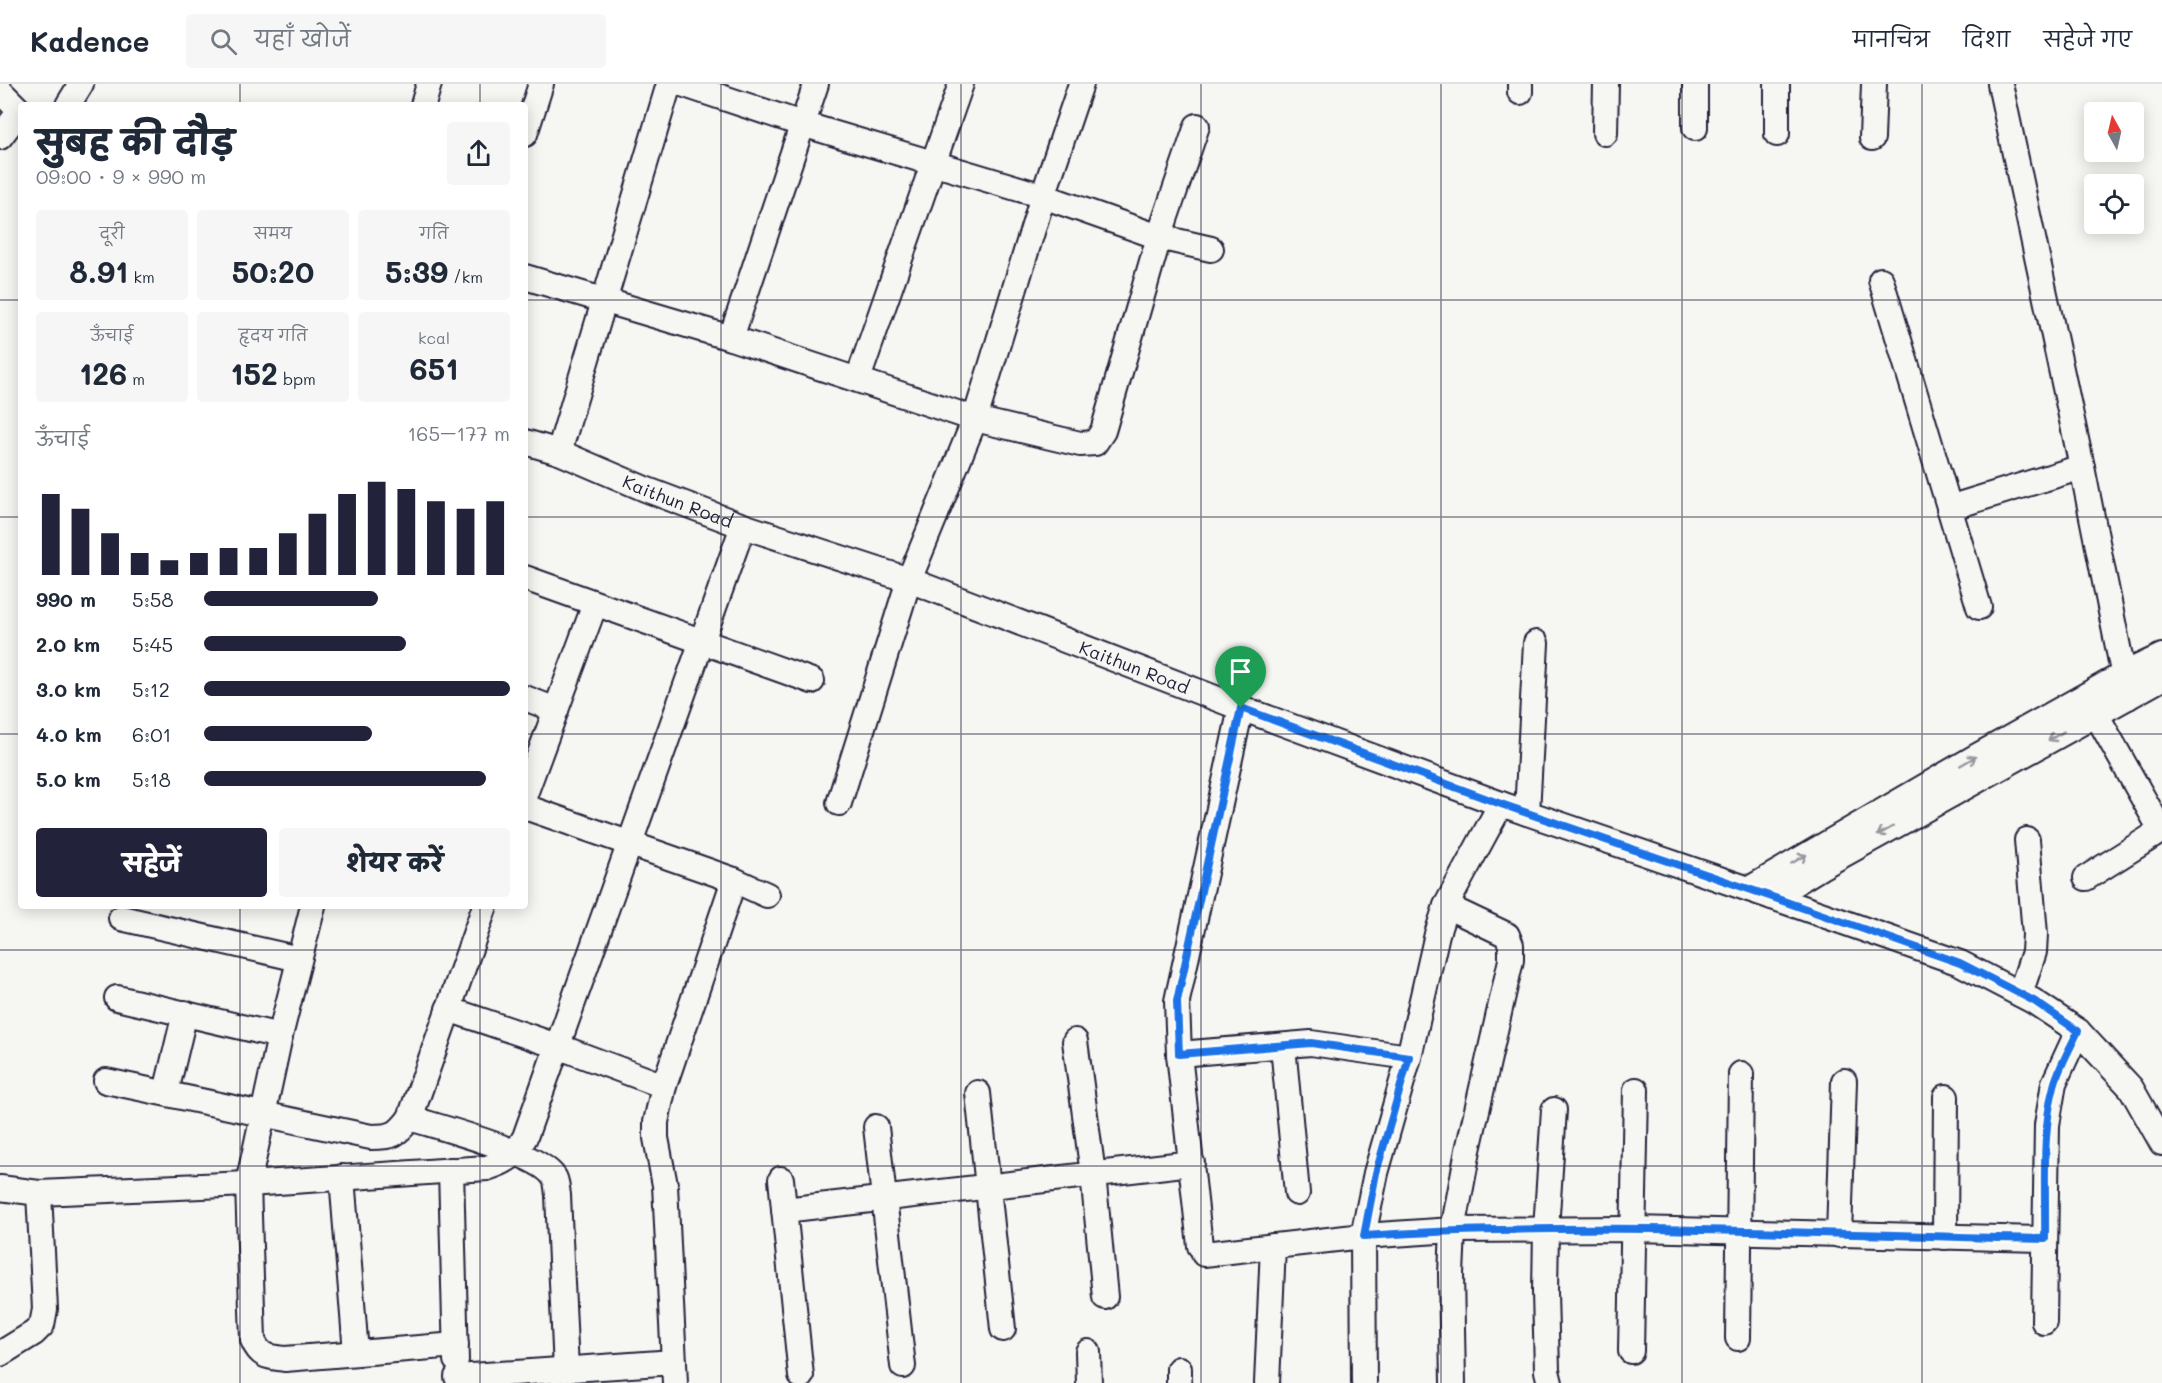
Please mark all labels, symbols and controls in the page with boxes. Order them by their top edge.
search box [186,14,606,68]
text: Kadence [30,23,150,59]
text: यहाँ खोजें [255,24,351,53]
icon: search [207,25,240,58]
text: मानचित्र [1853,25,1930,52]
text: दिशा [1963,25,2010,52]
text: सहेजे गए [2043,25,2132,52]
north arrow [2084,102,2144,162]
map controls [2084,102,2144,234]
text: सुबह की दौड़ [36,119,234,162]
button: share [447,122,510,185]
text: 09:00 · 9 × 990 m [36,163,206,189]
button: locate [2084,174,2144,234]
text: दूरी [99,222,125,243]
text: समय [254,222,292,243]
text: गति [419,222,449,243]
text: 8.91 [69,251,128,291]
text: 50:20 [232,251,314,291]
text: 5:39 [385,251,448,291]
text: km [128,266,155,287]
text: /km [448,266,483,287]
text: ऊँचाई [91,324,133,345]
text: हृदय गति [239,324,307,345]
text: kcal [418,327,450,348]
text: 651 [410,348,458,388]
text: 126 [79,353,127,393]
text: 152 [230,353,278,393]
text: m [127,368,145,389]
text: bpm [278,368,316,389]
text: 165–177 m [407,420,510,446]
text: ऊँचाई [36,425,90,451]
street label: Kaithun Road [619,469,736,533]
text: 990 m [36,586,96,612]
text: 5:58 [132,586,174,612]
text: 2.0 km [36,631,100,657]
text: 5:45 [132,631,173,657]
street label: Kaithun Road [1076,635,1193,699]
pin [1215,646,1266,708]
icon: arrive [1224,655,1257,688]
text: 3.0 km [36,676,101,702]
text: 5:12 [132,676,170,702]
text: 4.0 km [36,721,102,747]
text: 6:01 [132,721,172,747]
one-way arrow [2047,731,2065,742]
one-way arrow [1958,755,1976,766]
text: 5.0 km [36,766,101,792]
text: 5:18 [132,766,171,792]
one-way arrow [1877,826,1894,838]
button: सहेजें [36,828,267,897]
button: शेयर करें [279,828,510,897]
one-way arrow [1790,853,1807,865]

